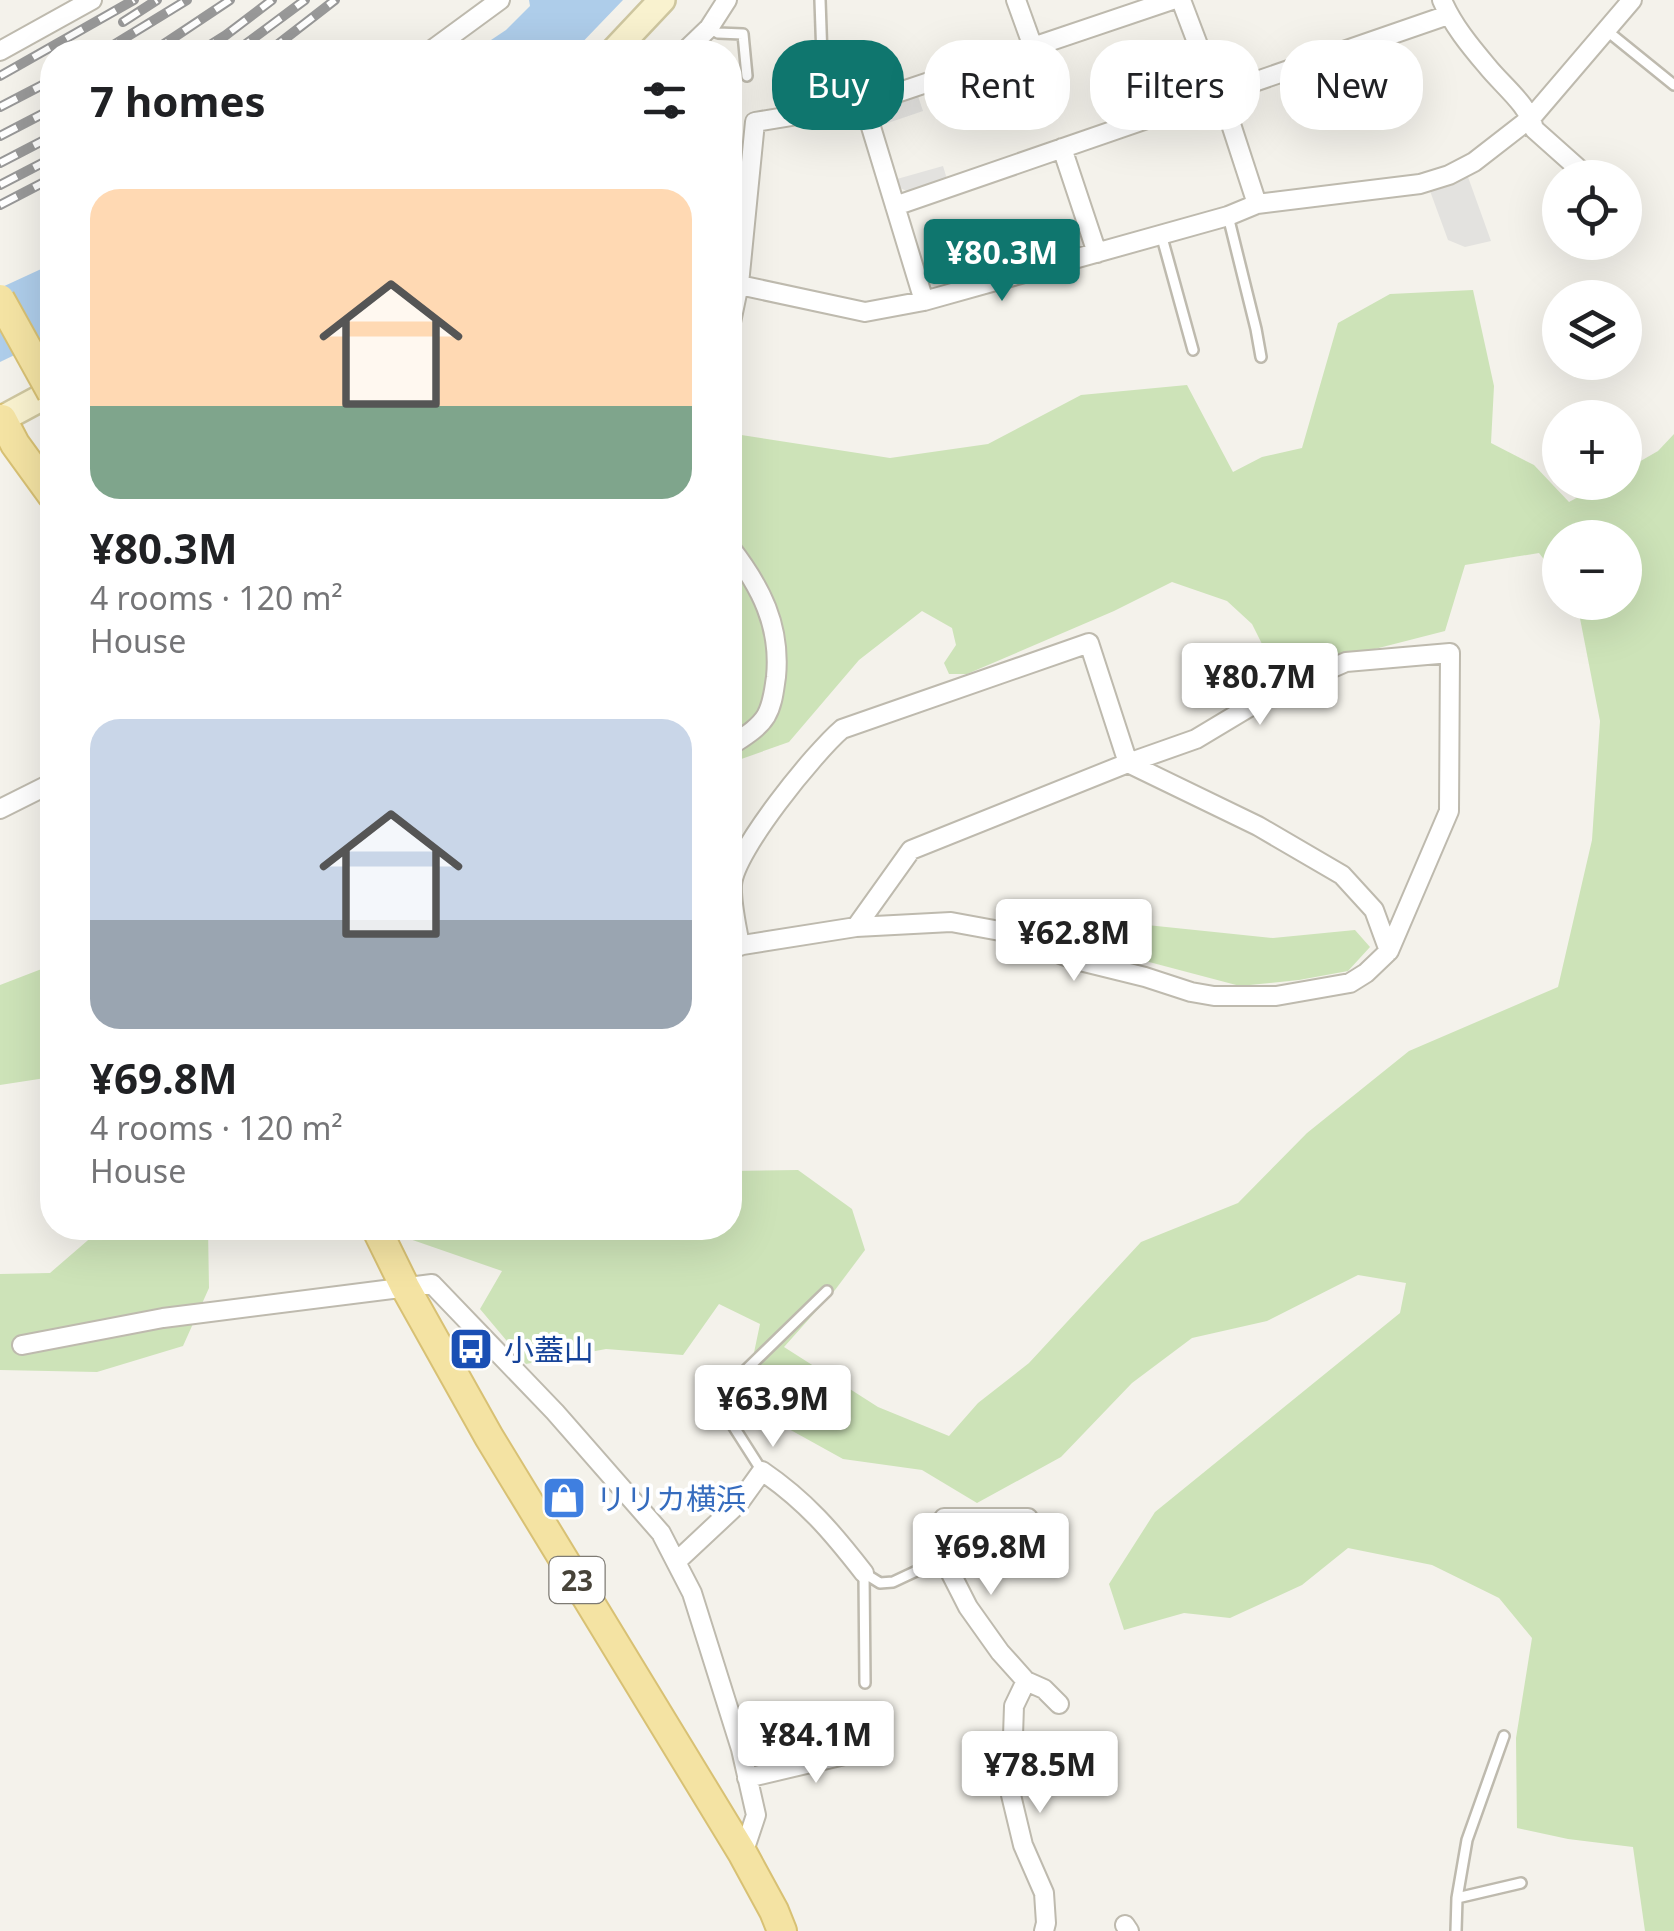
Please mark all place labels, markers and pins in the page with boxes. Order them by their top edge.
pin: ¥80.3M [921,219,1083,304]
pin: ¥80.7M [1179,643,1341,728]
pin: ¥62.8M [993,899,1155,984]
bus stop icon: 小蓋山 [448,1326,494,1372]
place label: 小蓋山 [504,1329,594,1370]
pin: ¥63.9M [692,1365,854,1450]
shop icon: リリカ横浜 [541,1475,587,1521]
place label: リリカ横浜 [596,1478,746,1519]
pin: ¥69.8M [910,1513,1072,1598]
pin: ¥84.1M [735,1701,897,1786]
pin: ¥78.5M [959,1731,1121,1816]

